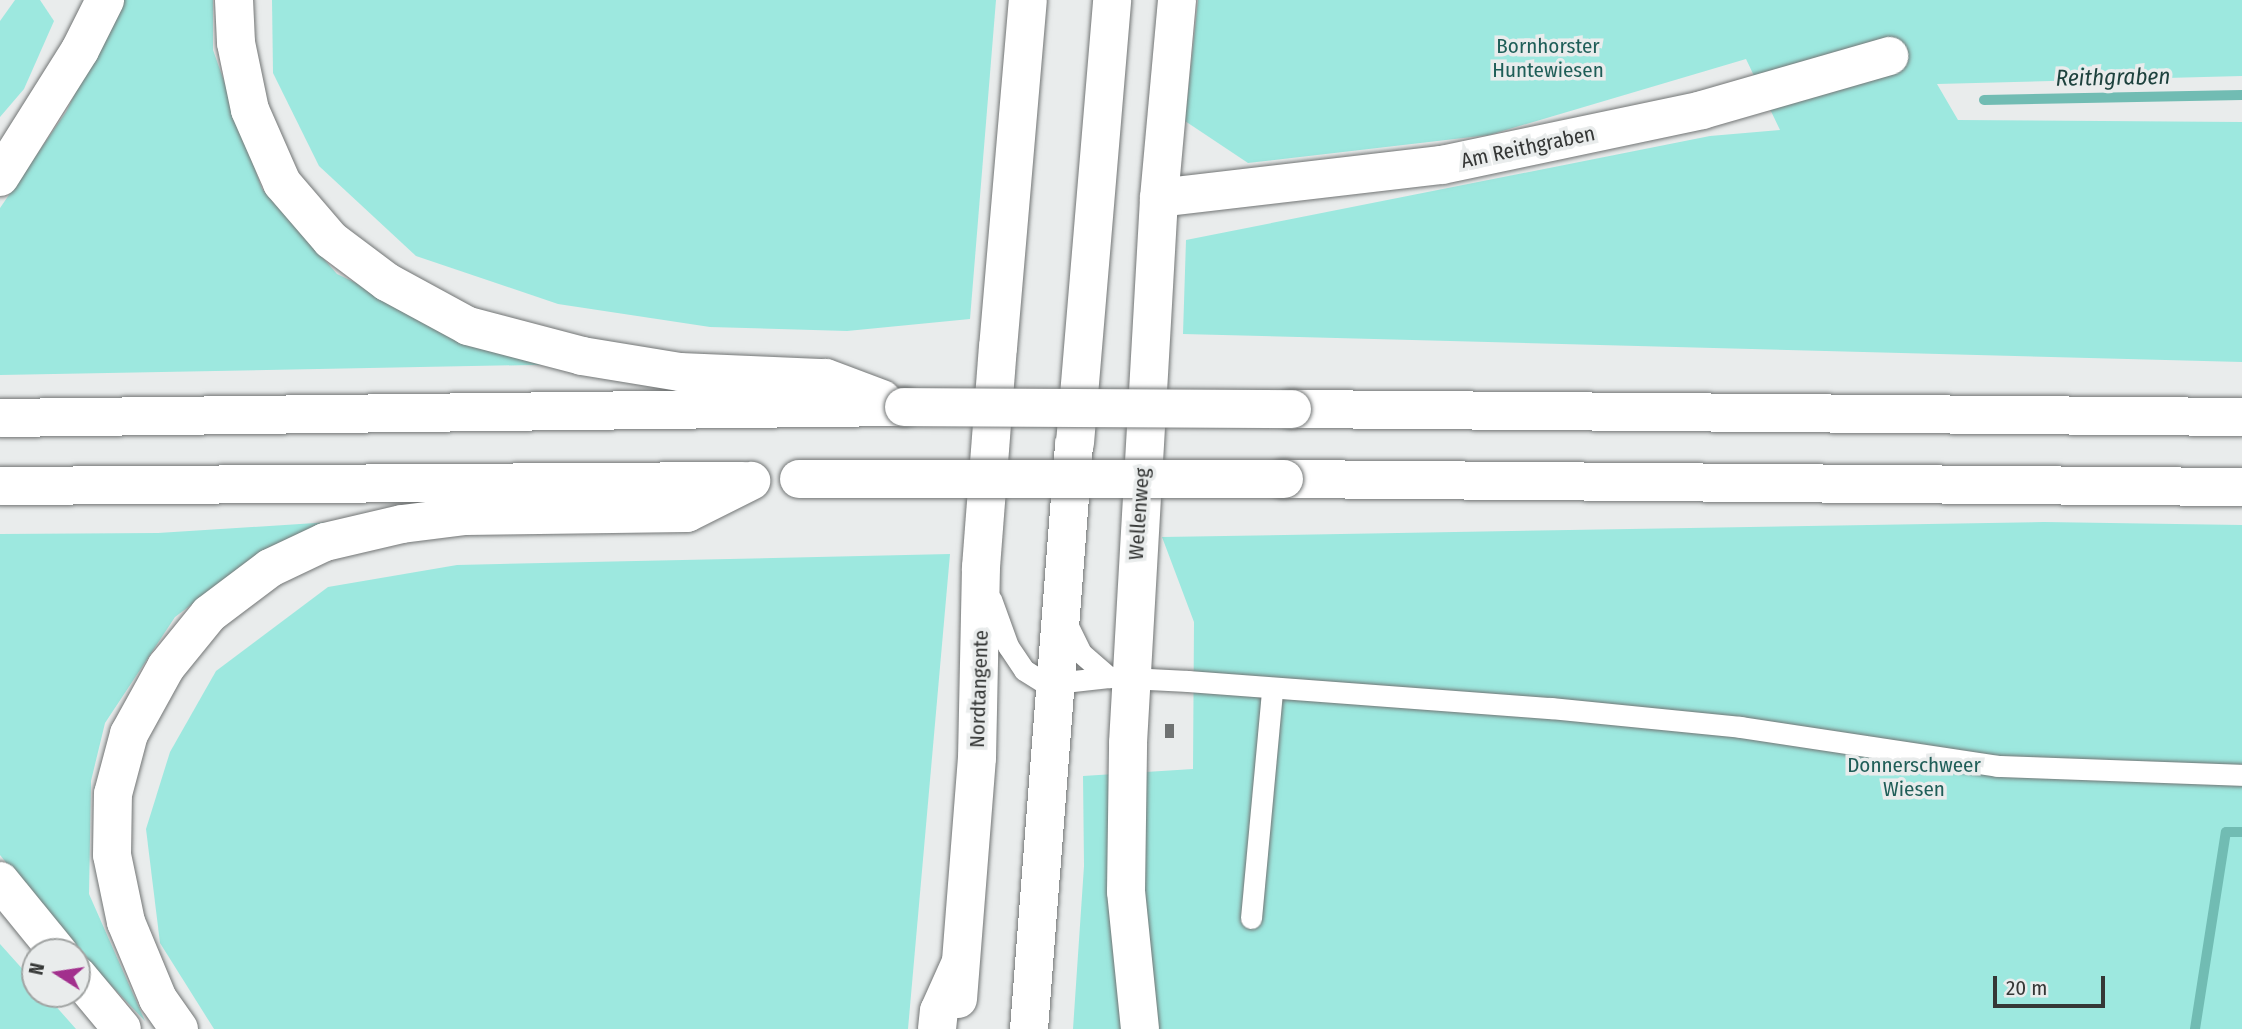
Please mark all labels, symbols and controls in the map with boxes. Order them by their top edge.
park label: Bornhorster Huntewiesen [1492,33,1604,83]
water label: Reithgraben [2055,62,2171,92]
street label: Am Reithgraben [1459,121,1597,173]
street label: Wellenweg [1123,467,1155,561]
street label: Nordtangente [964,630,994,748]
park label: Donnerschweer Wiesen [1847,752,1981,802]
north arrow [21,938,91,1008]
text: N [24,961,49,977]
scale bar [1997,962,2109,1006]
text: 20 m [2006,975,2047,1001]

